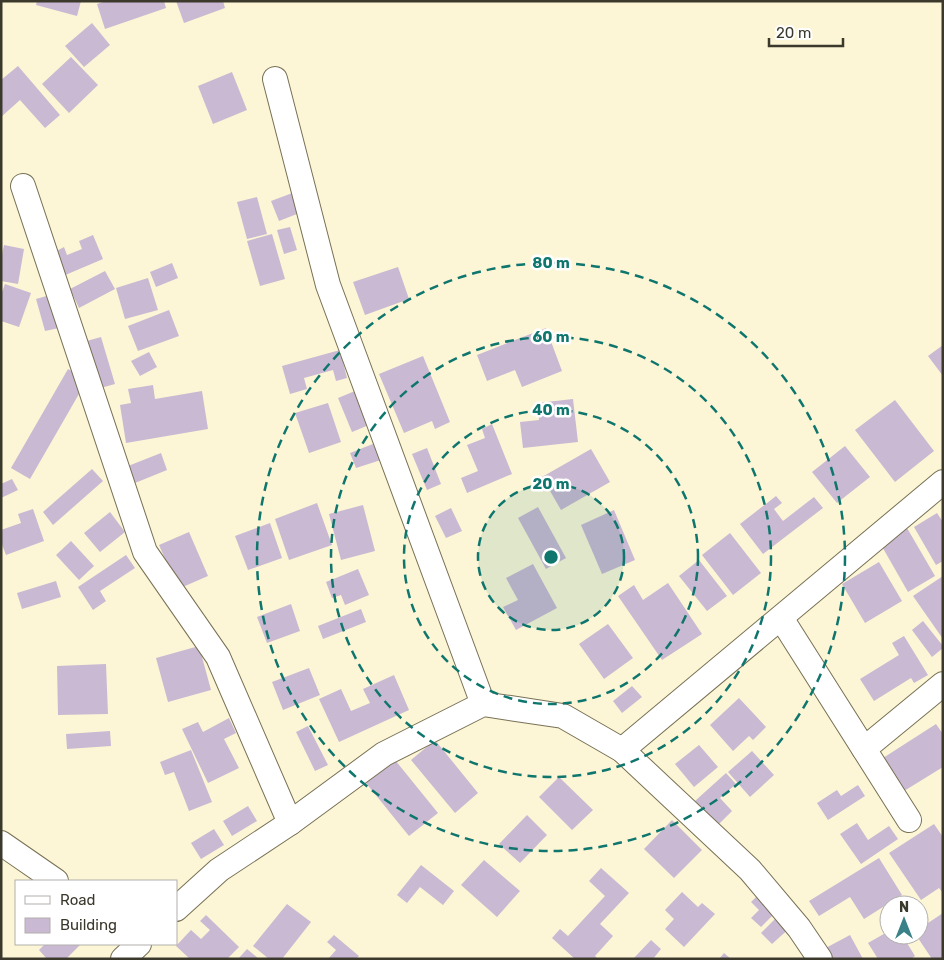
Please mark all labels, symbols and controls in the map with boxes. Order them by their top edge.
scale bar [769,15,843,47]
text: 20 m [776,24,811,42]
text: 80 m [532,254,570,272]
text: 60 m [533,328,569,346]
text: 40 m [532,401,570,419]
text: 20 m [533,475,569,493]
centre of rings [542,548,560,566]
legend [15,880,178,945]
text: Road [60,891,96,909]
north arrow [879,895,929,945]
text: N [899,899,909,916]
text: Building [60,916,117,934]

